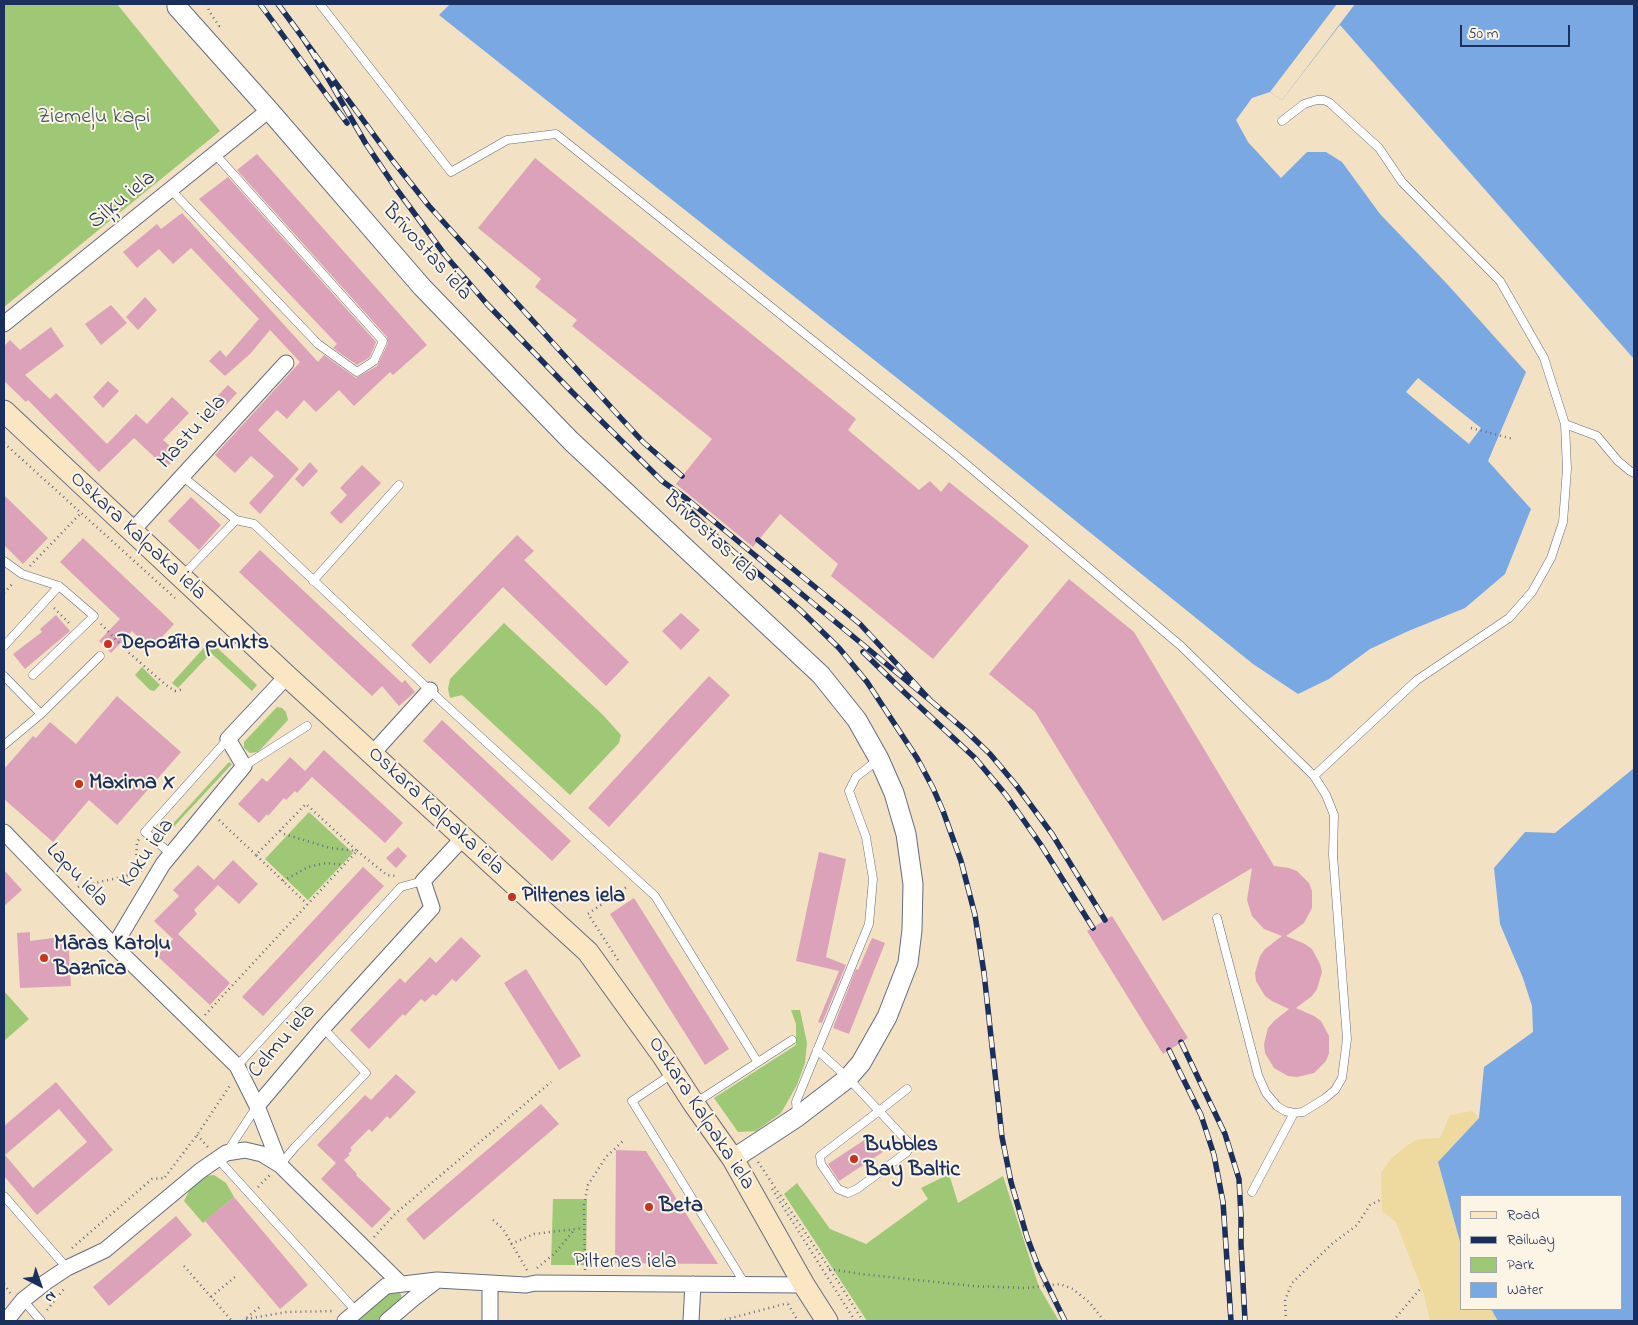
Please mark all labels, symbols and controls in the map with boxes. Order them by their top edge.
scale bar [1463,15,1573,47]
text: 50 m [1468,23,1498,45]
park label: Ziemeļu kapi [38,105,150,131]
street label: Siļķu iela [84,166,162,236]
street label: Brīvostas iela [375,199,477,307]
street label: Mastu iela [153,390,233,476]
street label: Oskara Kalpaka iela [63,467,211,607]
street label: Brīvostas iela [656,487,764,589]
place label: Depozīta punkts [118,631,269,657]
marker: Depozīta punkts [102,638,114,650]
street label: Oskara Kalpaka iela [361,742,509,882]
place label: Maxima X [89,771,175,797]
marker: Maxima X [73,778,85,790]
street label: Koku iela [115,814,181,894]
street label: Lapu iela [39,838,113,914]
place label: Piltenes iela [522,884,625,910]
marker: Piltenes iela [506,891,518,903]
place label: Māras Katoļu Baznīca [54,932,171,984]
marker: Māras Katoļu Baznīca [38,952,50,964]
street label: Celmu iela [243,999,323,1085]
street label: Oskara Kalpaka iela [640,1032,760,1196]
place label: Bubbles Bay Baltic [864,1133,960,1184]
marker: Bubbles Bay Baltic [848,1153,860,1165]
place label: Beta [659,1194,703,1220]
legend [1460,1195,1623,1310]
marker: Beta [643,1201,655,1213]
text: Road [1507,1204,1540,1226]
text: Railway [1507,1229,1555,1251]
street label: Piltenes iela [573,1250,677,1276]
text: Park [1507,1254,1534,1276]
north arrow [15,1260,65,1310]
text: Water [1507,1279,1543,1301]
text: N [40,1286,61,1308]

